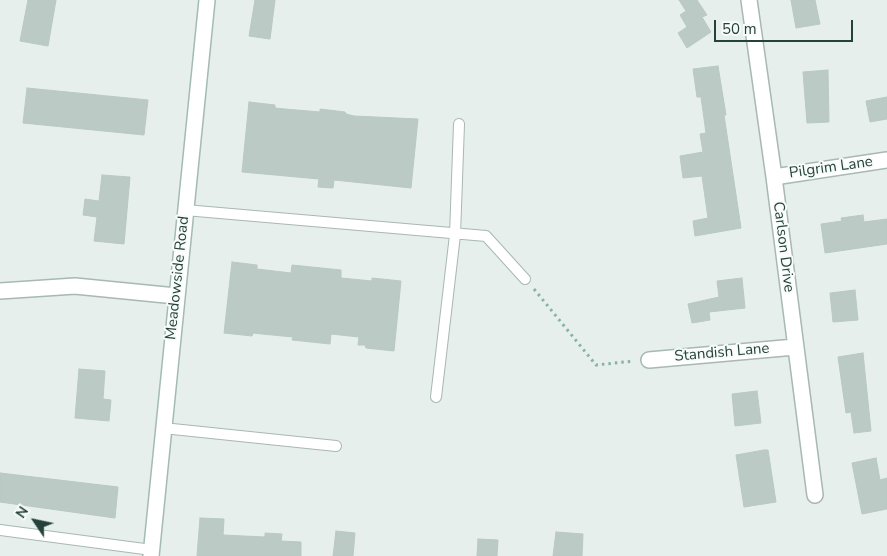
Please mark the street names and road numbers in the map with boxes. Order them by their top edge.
street label: Pilgrim Lane [788,153,874,183]
street label: Carlson Drive [769,201,797,293]
street label: Meadowside Road [163,215,193,341]
street label: Standish Lane [674,340,770,366]

